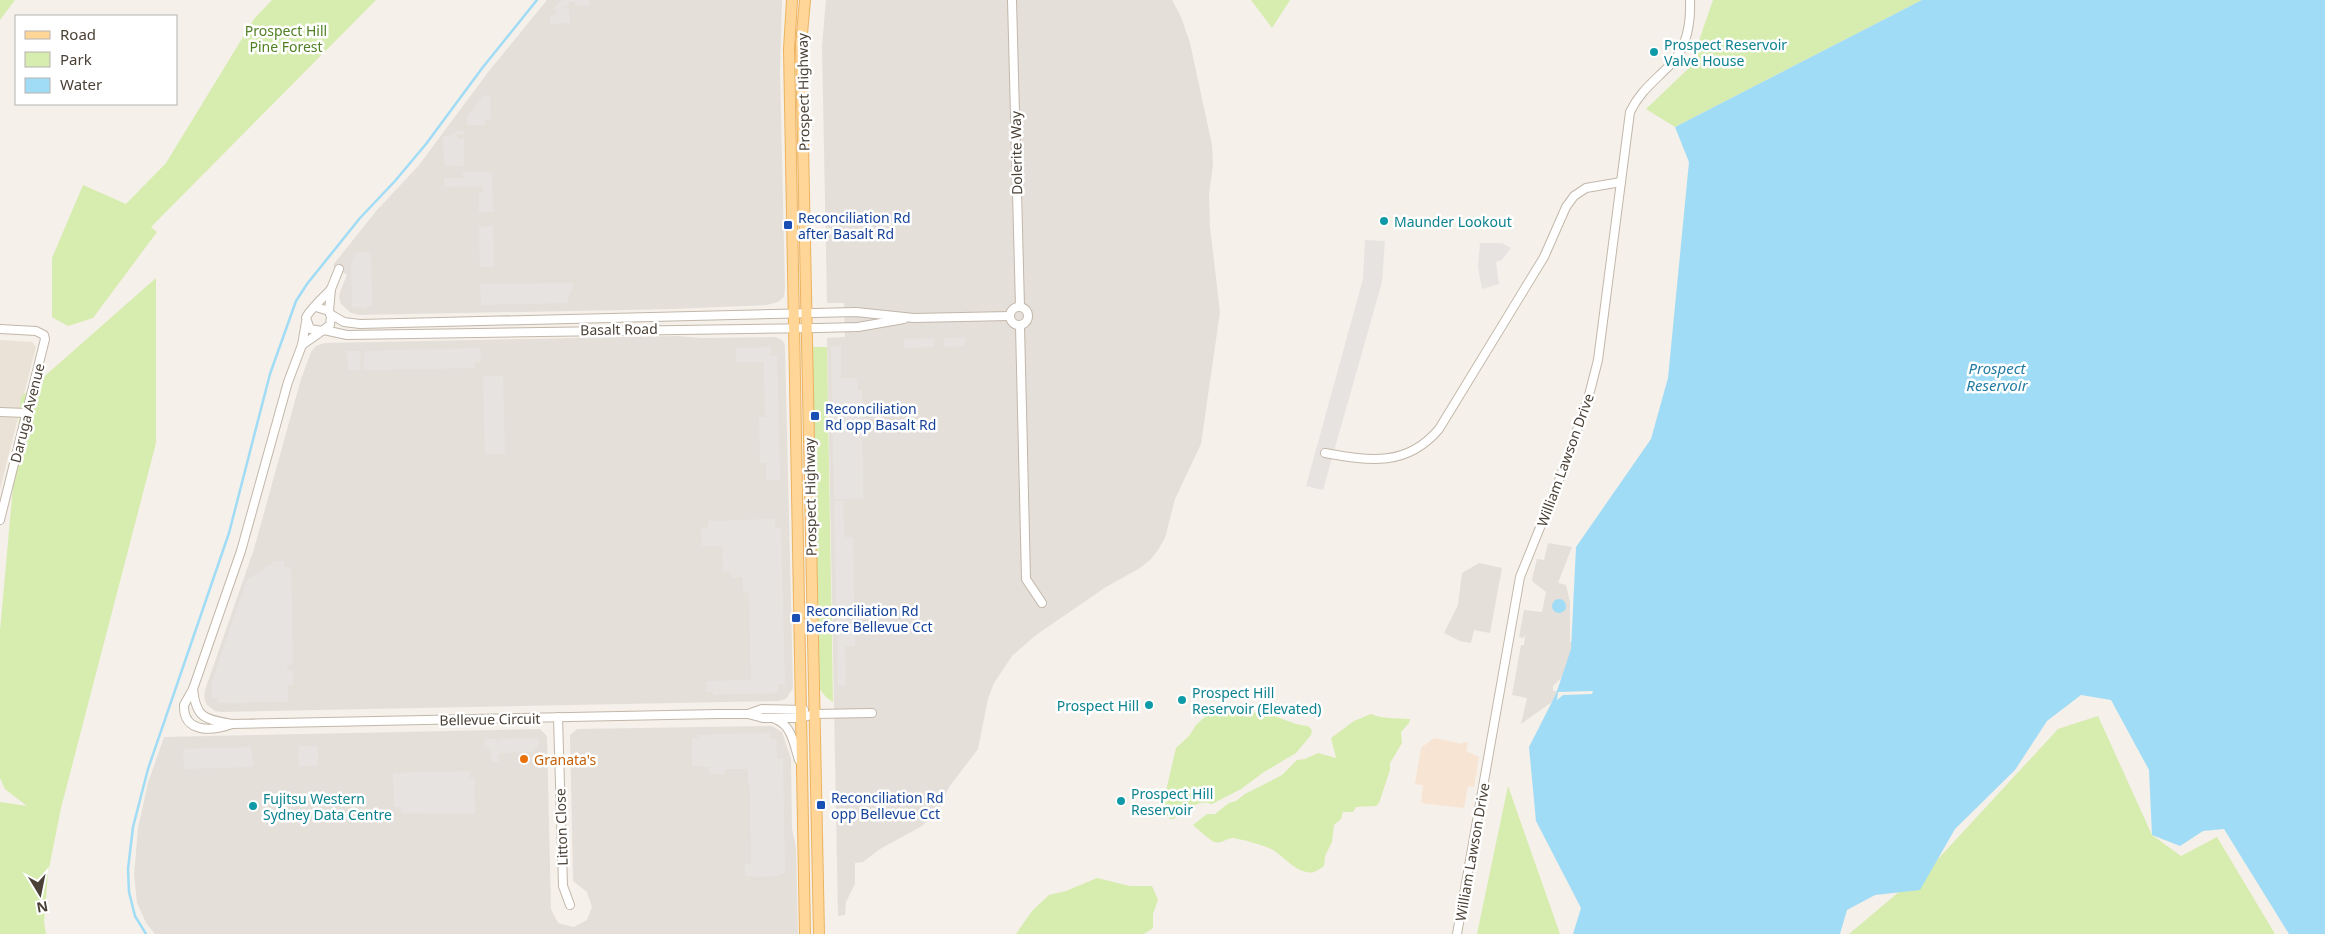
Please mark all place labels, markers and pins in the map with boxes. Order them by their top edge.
place label: Prospect Reservoir Valve House [1664,35,1787,70]
marker: Prospect Reservoir Valve House [1648,46,1660,58]
place label: Reconciliation Rd after Basalt Rd [798,208,911,243]
place label: Maunder Lookout [1394,212,1512,231]
marker: Maunder Lookout [1378,215,1390,227]
marker: Reconciliation Rd after Basalt Rd [782,219,794,231]
place label: Reconciliation Rd opp Basalt Rd [825,399,936,434]
marker: Reconciliation Rd opp Basalt Rd [809,410,821,422]
place label: Reconciliation Rd before Bellevue Cct [806,601,933,636]
marker: Reconciliation Rd before Bellevue Cct [790,612,802,624]
place label: Prospect Hill Reservoir (Elevated) [1192,683,1322,718]
marker: Prospect Hill Reservoir (Elevated) [1176,694,1188,706]
place label: Prospect Hill [1057,696,1139,715]
marker: Prospect Hill [1143,699,1155,711]
place label: Granata's [534,750,597,769]
marker: Granata's [518,753,530,765]
place label: Prospect Hill Reservoir [1131,784,1213,819]
place label: Reconciliation Rd opp Bellevue Cct [831,788,944,823]
place label: Fujitsu Western Sydney Data Centre [263,789,392,824]
marker: Prospect Hill Reservoir [1115,795,1127,807]
marker: Reconciliation Rd opp Bellevue Cct [815,799,827,811]
marker: Fujitsu Western Sydney Data Centre [247,800,259,812]

